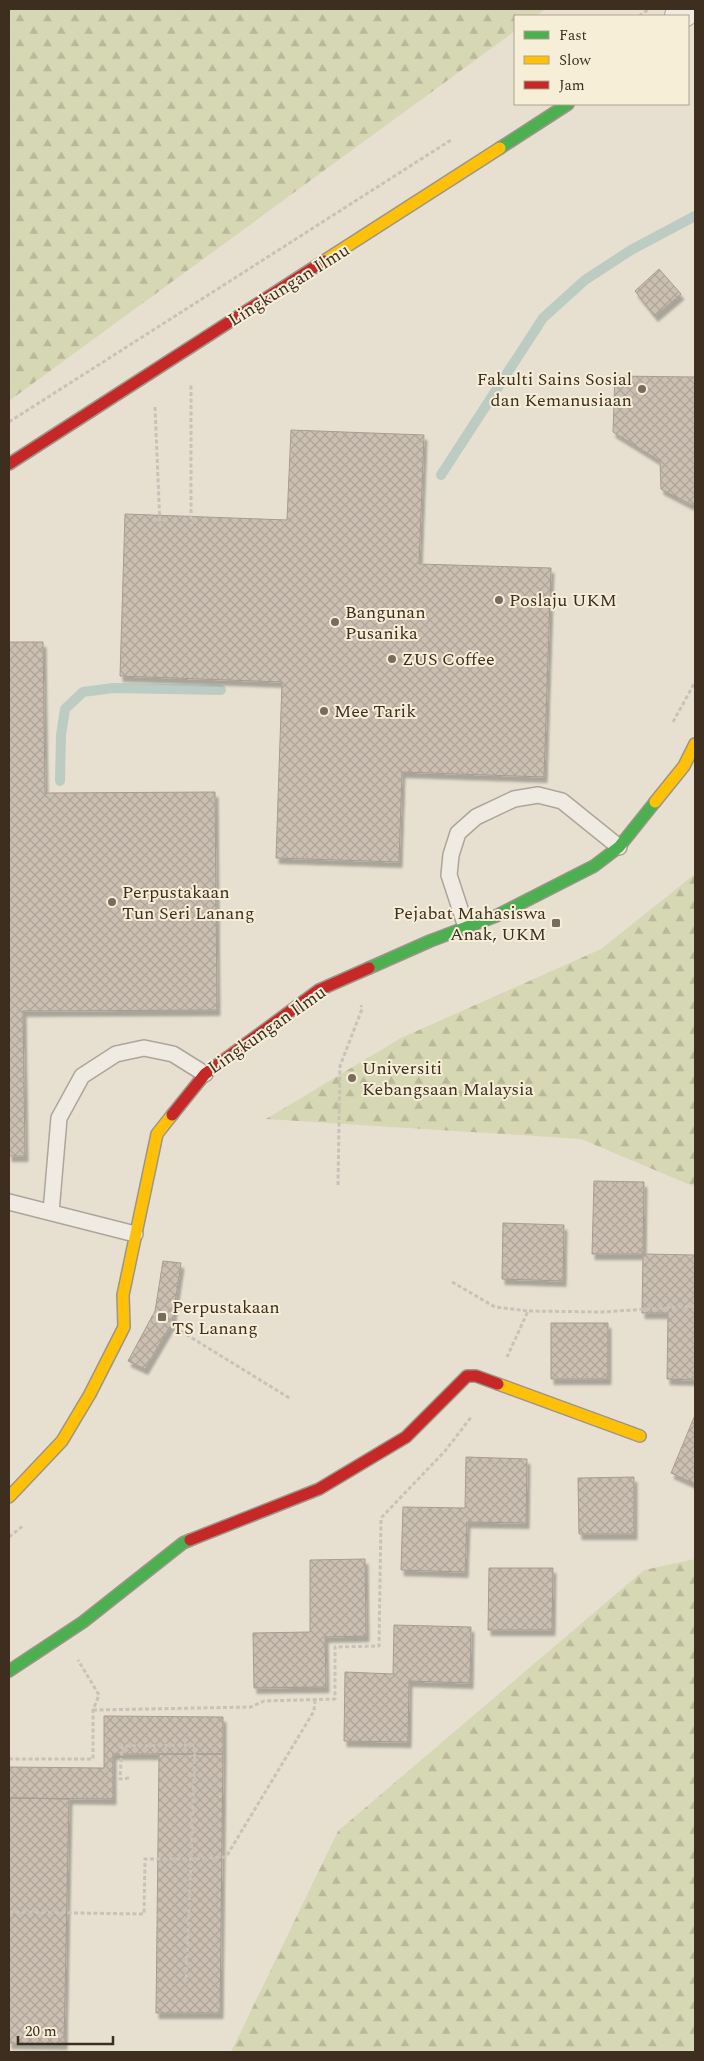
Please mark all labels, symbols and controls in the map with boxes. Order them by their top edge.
legend [514,15,689,105]
text: Fast [559,24,587,47]
text: Slow [559,49,591,72]
text: Jam [559,74,585,97]
street label: Lingkungan Ilmu [223,237,355,333]
place label: Fakulti Sains Sosial dan Kemanusiaan [477,366,632,414]
marker: Fakulti Sains Sosial dan Kemanusiaan [636,383,648,395]
place label: Poslaju UKM [509,587,617,614]
marker: Poslaju UKM [493,594,505,606]
place label: Bangunan Pusanika [345,599,426,647]
marker: Bangunan Pusanika [329,616,341,628]
place label: ZUS Coffee [402,646,495,673]
marker: ZUS Coffee [386,653,398,665]
place label: Mee Tarik [334,698,416,725]
marker: Mee Tarik [318,705,330,717]
place label: Perpustakaan Tun Seri Lanang [122,879,255,927]
marker: Perpustakaan Tun Seri Lanang [106,896,118,908]
place label: Pejabat Mahasiswa Anak, UKM [393,900,546,948]
marker: Pejabat Mahasiswa Anak, UKM [550,917,562,929]
street label: Lingkungan Ilmu [202,979,332,1081]
place label: Universiti Kebangsaan Malaysia [362,1055,534,1103]
marker: Universiti Kebangsaan Malaysia [346,1072,358,1084]
place label: Perpustakaan TS Lanang [172,1294,280,1342]
marker: Perpustakaan TS Lanang [156,1311,168,1323]
scale bar [18,2014,112,2046]
text: 20 m [25,2020,57,2043]

